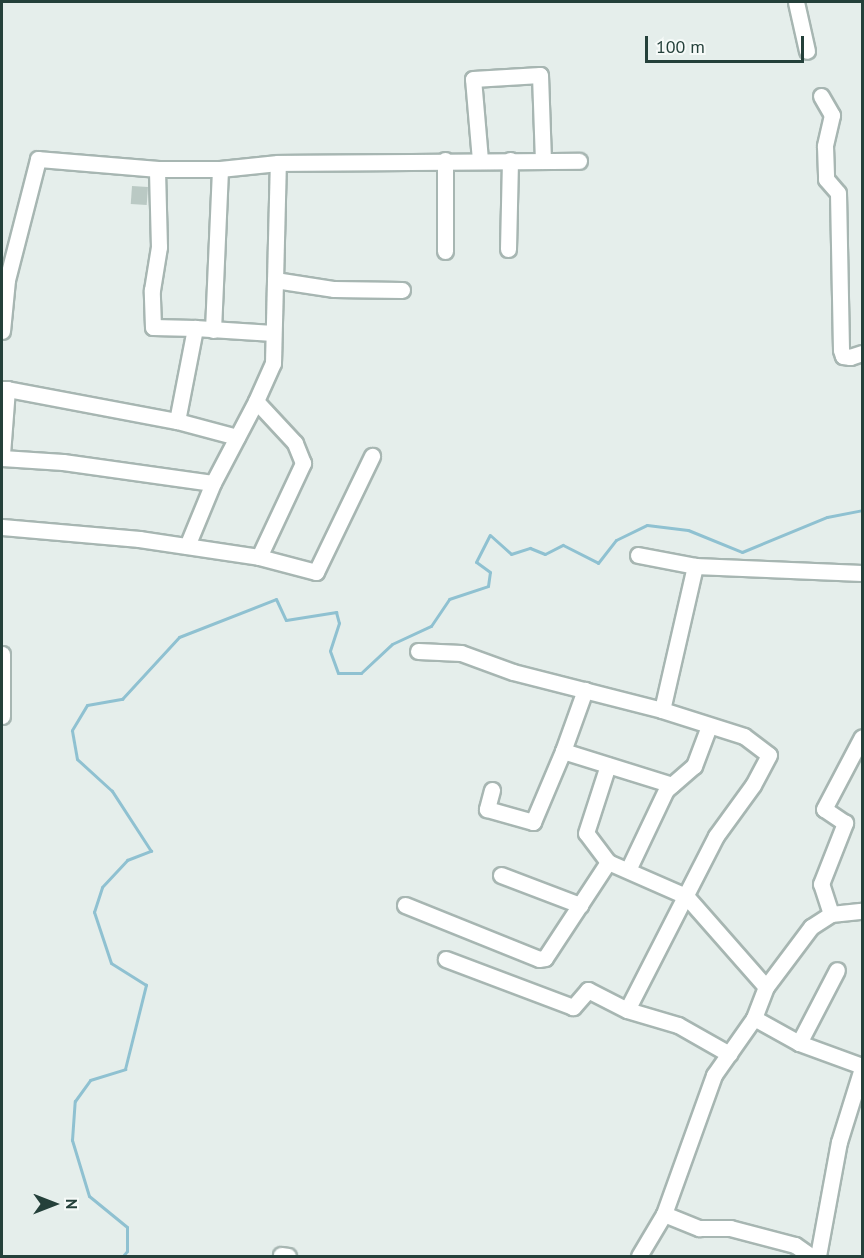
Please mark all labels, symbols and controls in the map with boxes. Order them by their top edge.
scale bar [648,24,807,62]
text: 100 m [656,35,705,58]
north arrow [24,1174,84,1234]
text: N [62,1199,82,1209]

